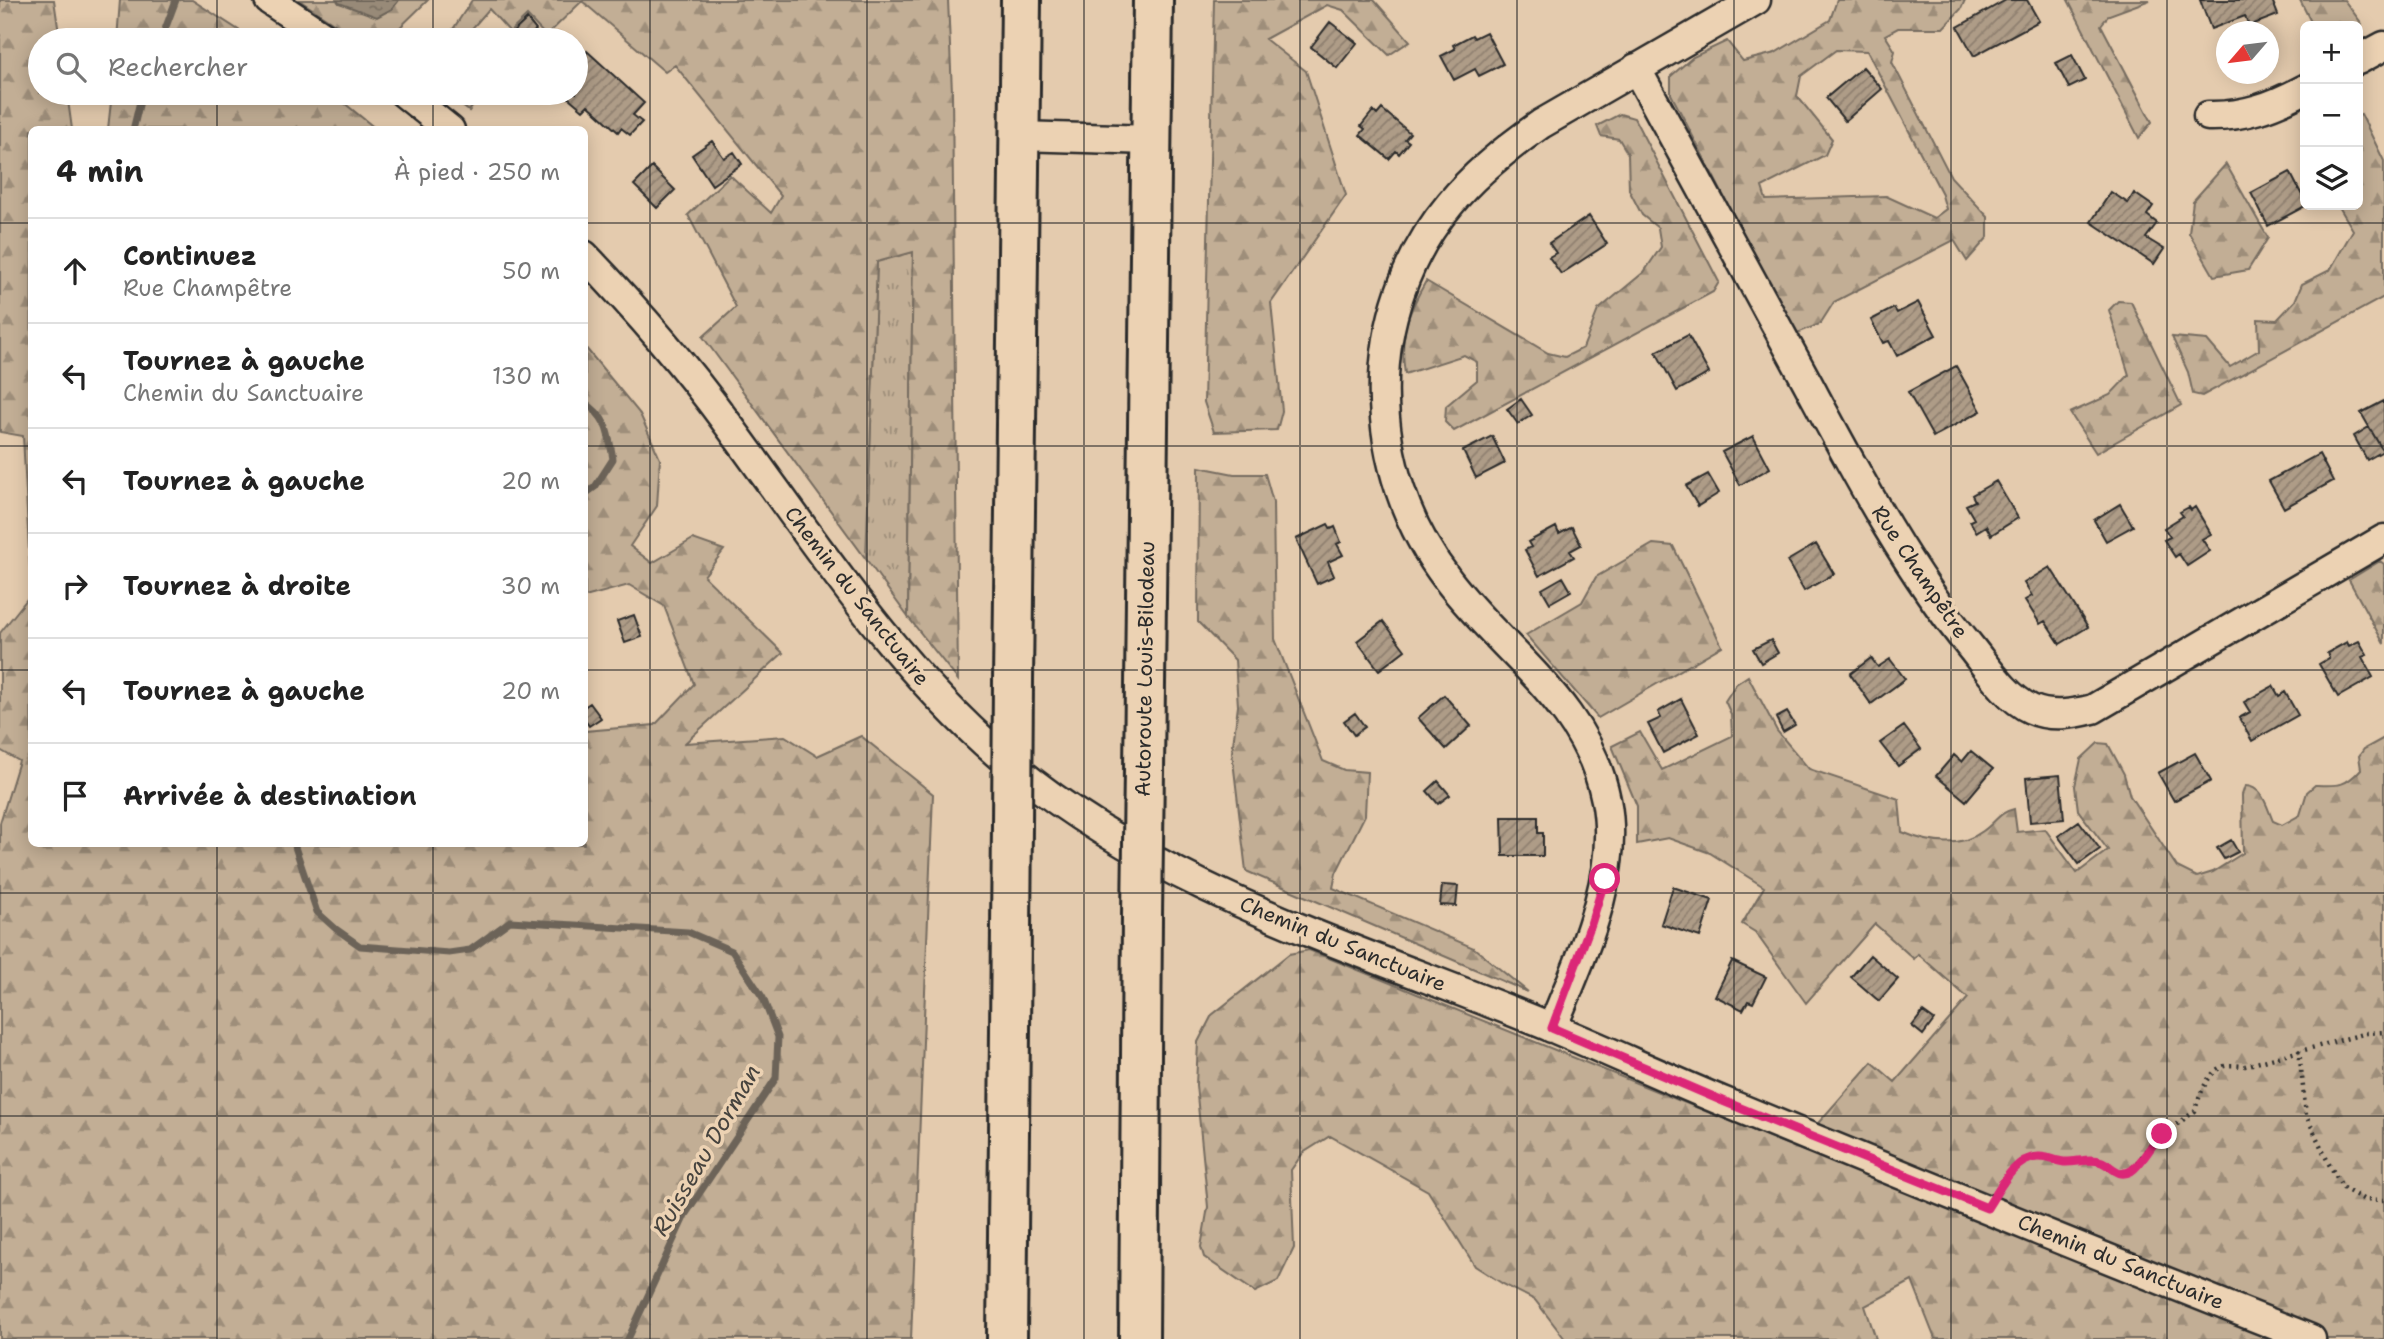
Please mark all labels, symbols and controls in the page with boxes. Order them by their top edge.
north arrow [2216,21,2279,84]
map controls [2300,21,2363,210]
button: + [2300,21,2363,84]
search box [28,28,588,105]
icon: search [52,48,90,86]
text: Rechercher [108,49,248,84]
button: − [2300,84,2363,147]
button: layers [2300,147,2363,210]
text: 4 min [56,151,143,192]
text: À pied · 250 m [394,157,560,187]
text: Continuez [123,238,257,273]
icon: ahead [56,252,94,290]
text: 50 m [502,256,560,286]
text: Rue Champêtre [123,273,292,303]
text: Tournez à gauche [123,343,365,378]
icon: left [56,357,94,395]
text: 130 m [492,361,560,391]
text: Chemin du Sanctuaire [123,378,364,408]
icon: left [56,462,94,500]
text: Tournez à gauche [123,463,365,498]
text: 20 m [501,466,560,496]
street label: Rue Champêtre [1865,500,1975,644]
street label: Chemin du Sanctuaire [778,501,936,691]
street label: Autoroute Louis-Bilodeau [1129,541,1161,797]
icon: right [56,567,94,605]
text: Tournez à droite [123,568,351,603]
text: 30 m [501,571,560,601]
icon: left [56,672,94,710]
text: Tournez à gauche [123,673,365,708]
text: 20 m [501,676,560,706]
icon: arrive [56,777,94,815]
text: Arrivée à destination [123,778,417,813]
route start [1589,863,1620,894]
street label: Chemin du Sanctuaire [1236,890,1450,998]
water label: Ruisseau Dorman [645,1059,767,1241]
route end [2146,1118,2177,1149]
street label: Chemin du Sanctuaire [2014,1208,2228,1316]

